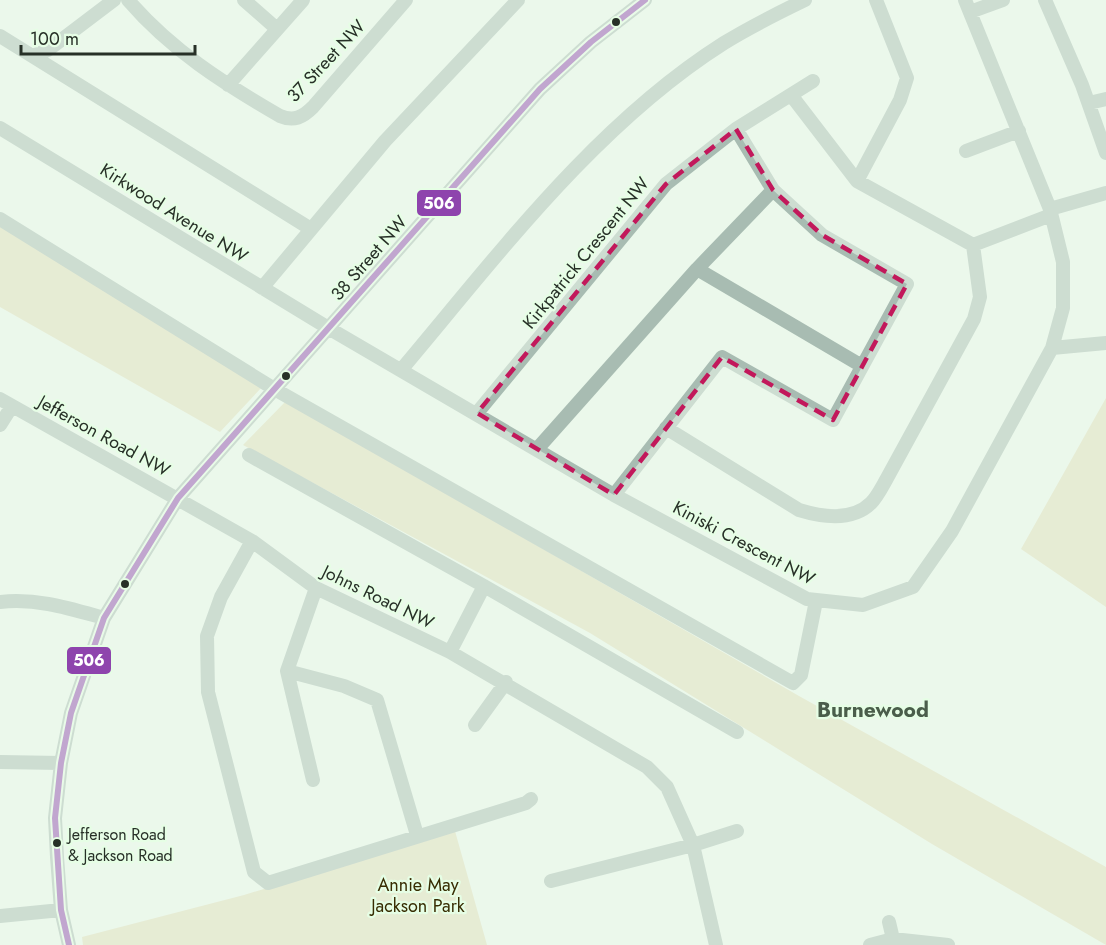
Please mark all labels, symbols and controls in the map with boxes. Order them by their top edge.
street label: 37 Street NW [281,14,371,108]
unlabelled marker [610,16,622,28]
scale bar [21,18,195,56]
text: 100 m [30,26,79,52]
street label: Kirkwood Avenue NW [95,157,253,269]
street label: Kirkpatrick Crescent NW [517,171,656,334]
line badge: 506 [416,189,462,217]
text: 506 [423,192,455,215]
street label: 38 Street NW [325,210,413,306]
unlabelled marker [280,370,292,382]
street label: Jefferson Road NW [32,388,175,483]
street label: Kiniski Crescent NW [668,494,820,592]
street label: Johns Road NW [316,558,439,635]
unlabelled marker [119,578,131,590]
line badge: 506 [66,646,112,675]
text: 506 [73,649,105,672]
district label: Burnewood [817,695,929,725]
place label: Jefferson Road & Jackson Road [66,823,173,867]
marker: Jefferson Road & Jackson Road [51,837,63,849]
park label: Annie May Jackson Park [369,872,465,919]

